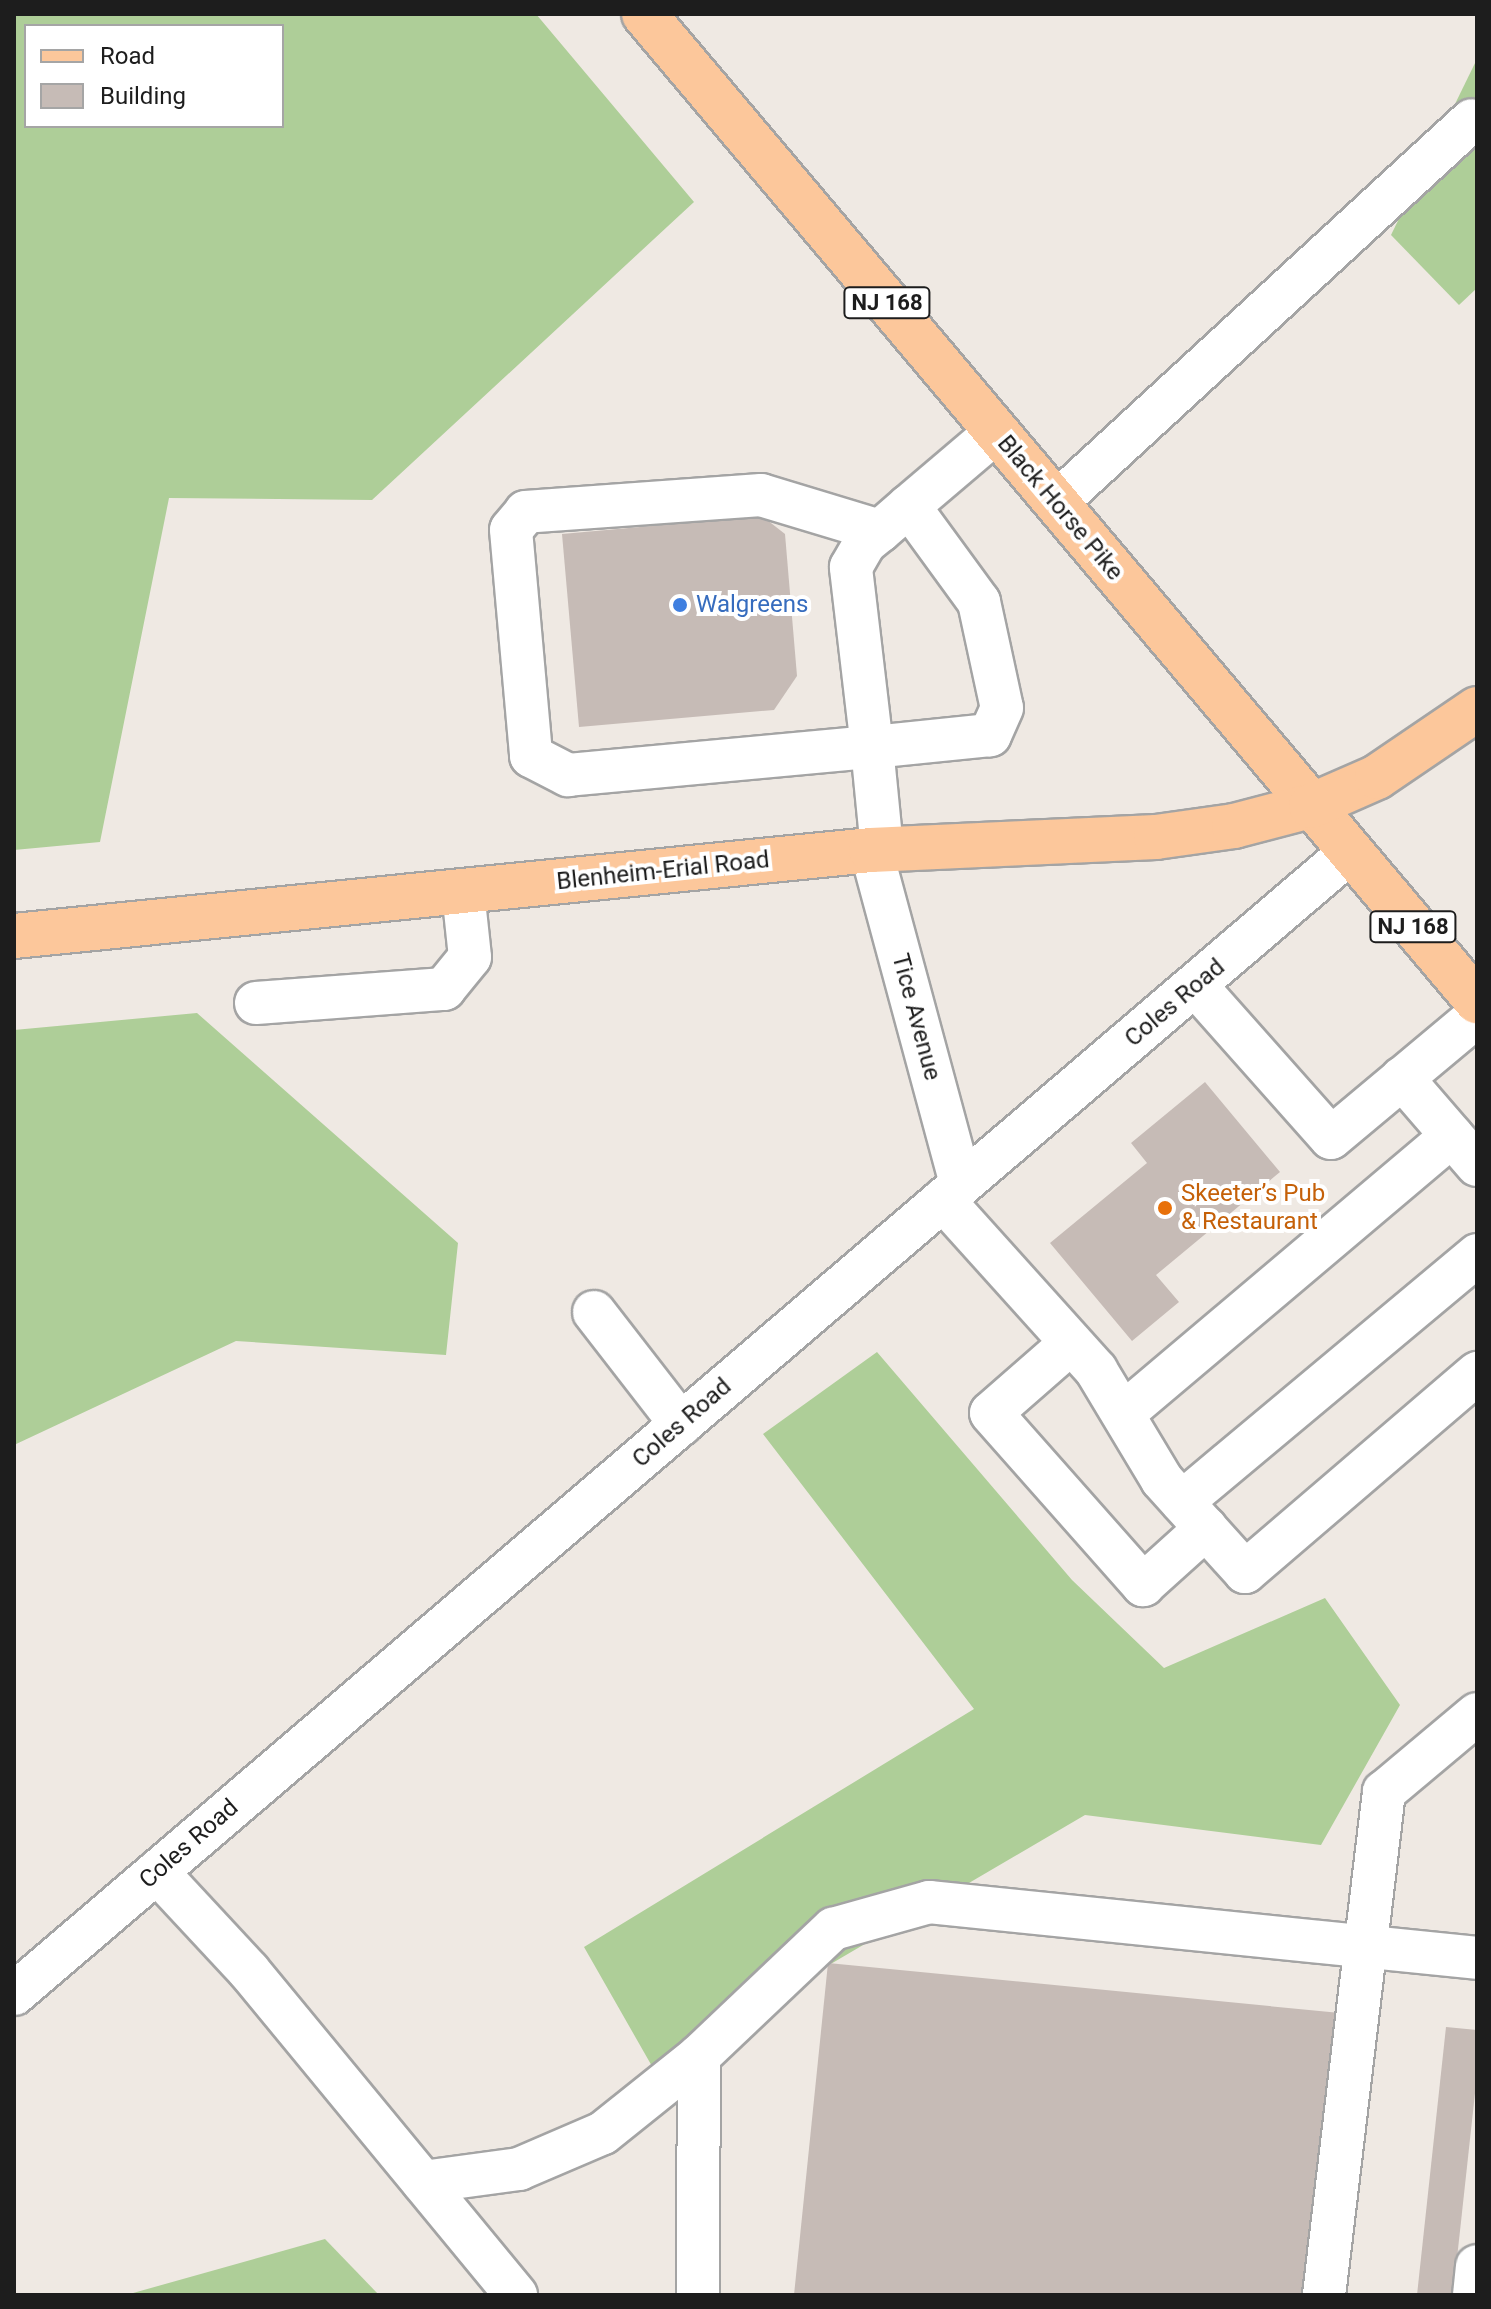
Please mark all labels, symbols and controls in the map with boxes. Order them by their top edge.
legend [24,24,284,128]
text: Road [100,42,155,70]
text: Building [100,82,186,110]
road number: NJ 168 [843,285,931,321]
street label: Black Horse Pike [991,430,1129,586]
place label: Walgreens [696,591,808,619]
marker: Walgreens [671,596,689,614]
street label: Blenheim-Erial Road [555,846,771,896]
road number: NJ 168 [1369,909,1457,945]
street label: Tice Avenue [885,951,947,1083]
street label: Coles Road [1119,953,1231,1053]
place label: Skeeter’s Pub & Restaurant [1181,1180,1325,1236]
marker: Skeeter’s Pub & Restaurant [1156,1199,1174,1217]
street label: Coles Road [627,1372,737,1474]
street label: Coles Road [134,1793,244,1895]

